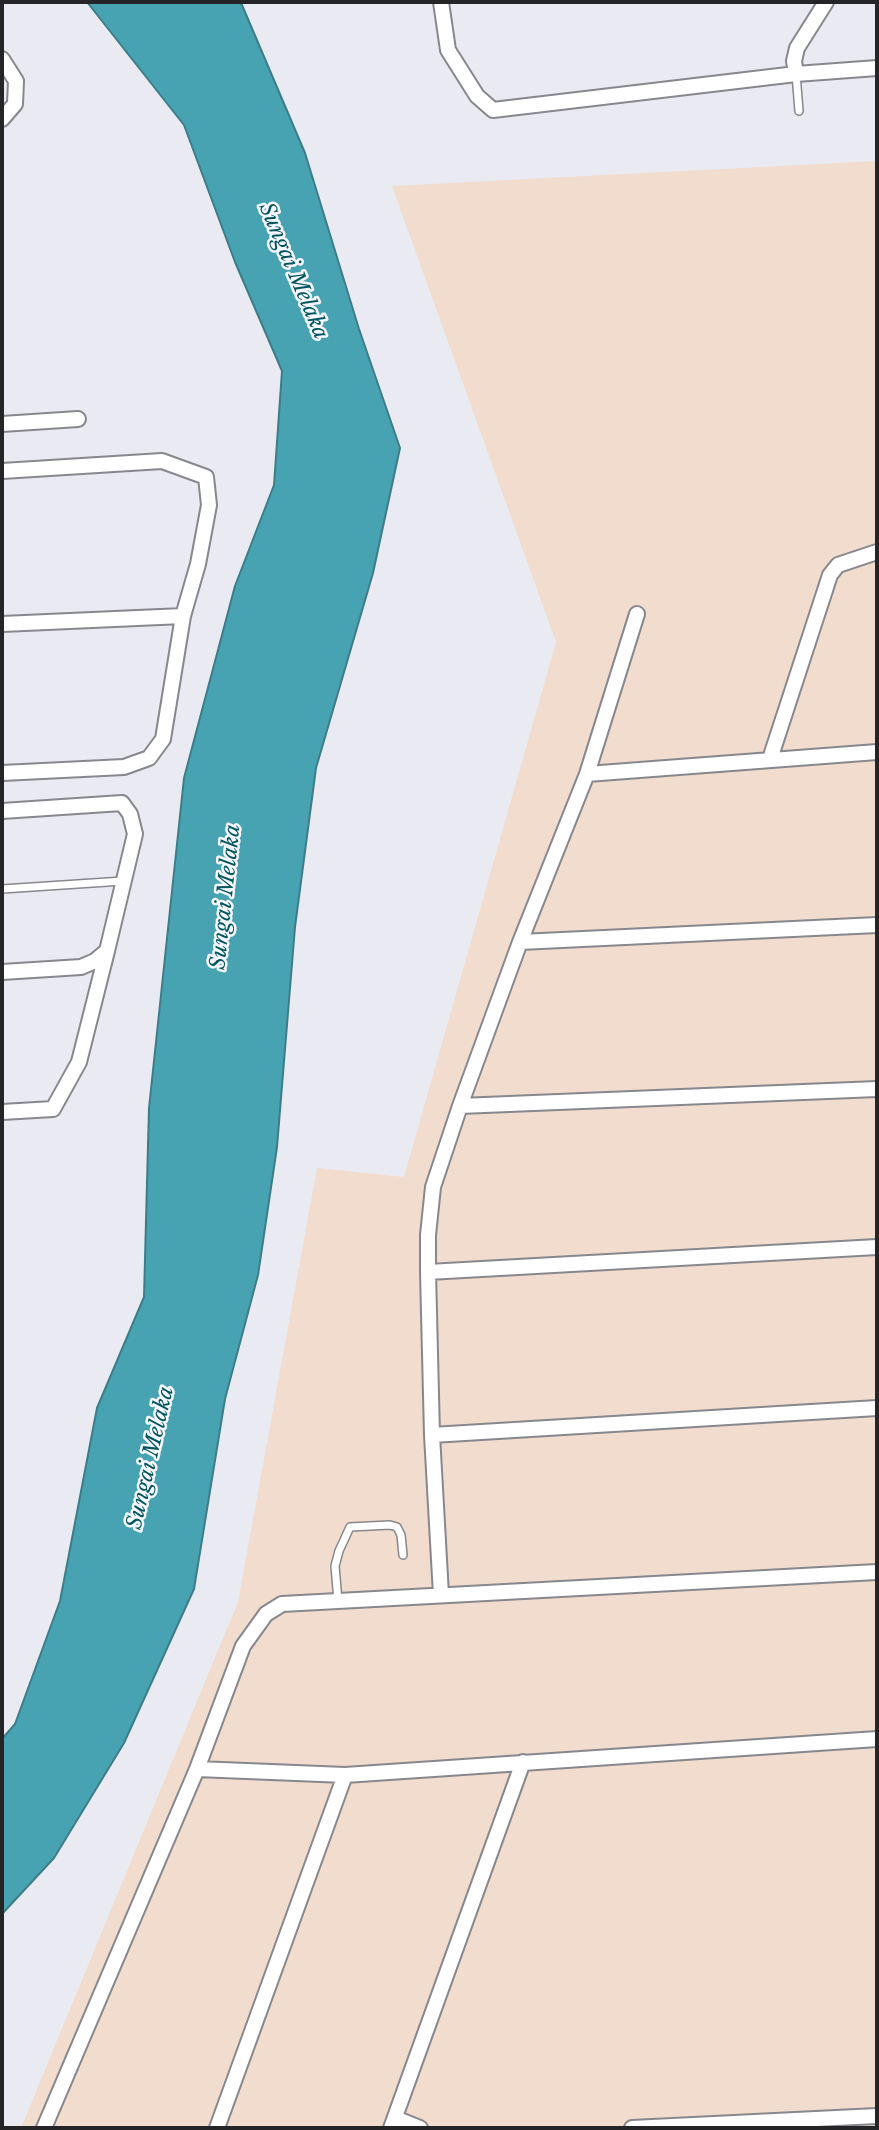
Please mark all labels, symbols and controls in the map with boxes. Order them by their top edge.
water label: Sungai Melaka [253,199,333,343]
water label: Sungai Melaka [206,823,246,971]
water label: Sungai Melaka [122,1384,180,1532]

